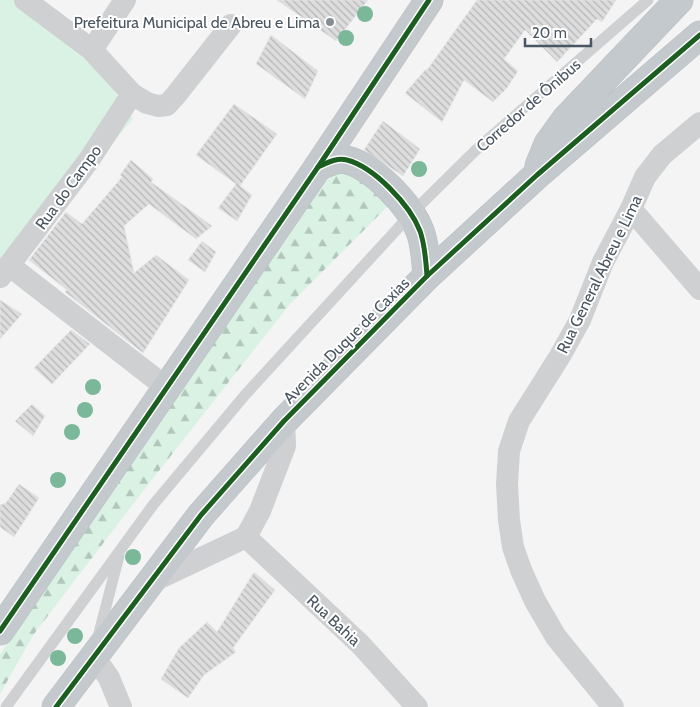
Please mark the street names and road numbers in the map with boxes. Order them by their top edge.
street label: Corredor de Ônibus [472,55,585,156]
street label: Rua do Campo [31,141,106,233]
street label: Rua General Abreu e Lima [553,192,646,356]
street label: Avenida Duque de Caxias [279,273,414,407]
street label: Rua Bahia [303,591,365,650]

